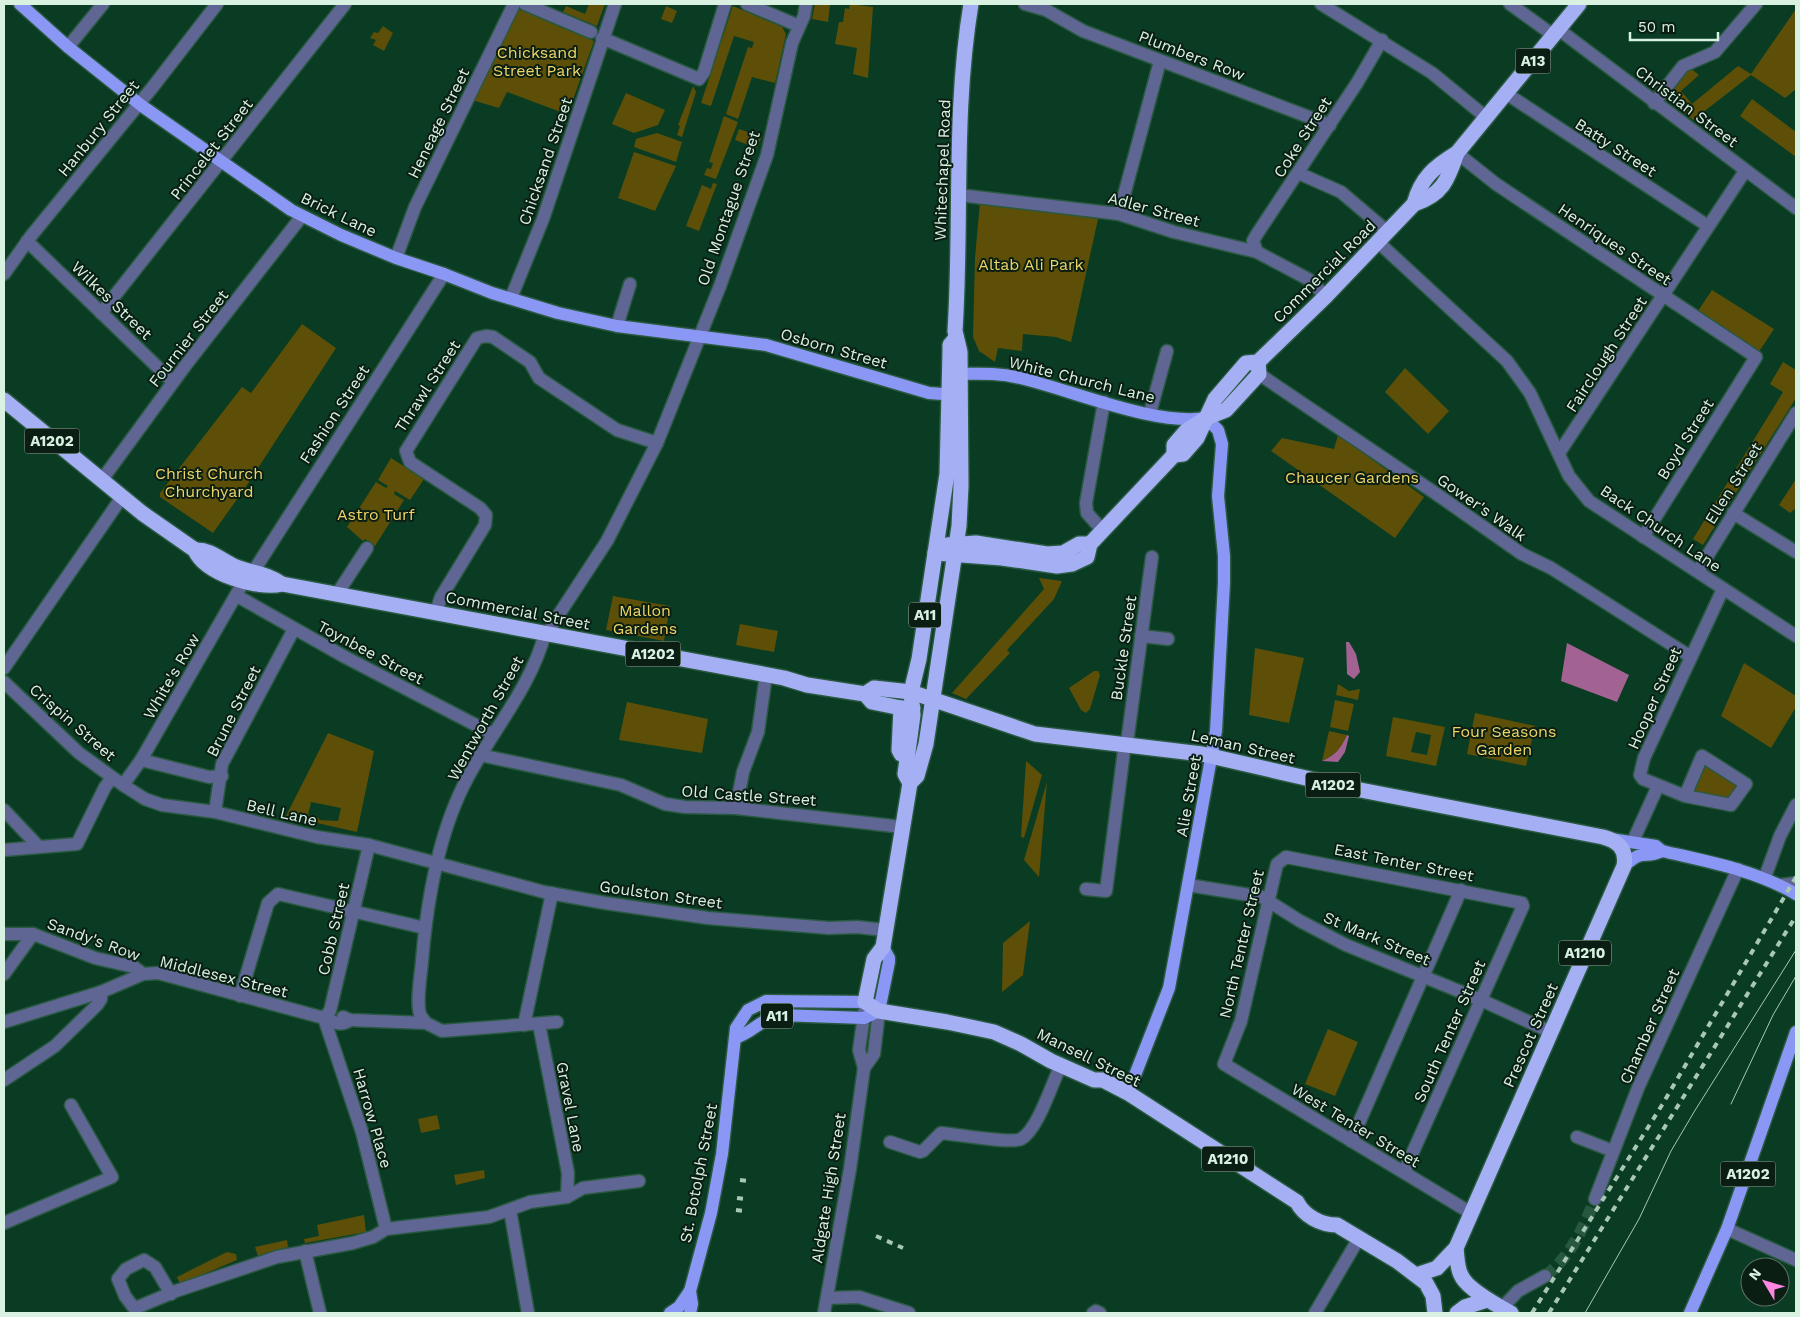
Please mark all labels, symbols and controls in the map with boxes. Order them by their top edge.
scale bar [1630,10,1718,42]
text: 50 m [1638,18,1675,36]
street label: Plumbers Row [1136,26,1248,84]
park label: Chicksand Street Park [493,43,581,80]
road number: A13 [1516,48,1550,74]
street label: Christian Street [1632,62,1742,151]
street label: Heneage Street [404,65,474,181]
street label: Hanbury Street [54,76,143,180]
street label: Coke Street [1269,93,1336,181]
street label: Chicksand Street [515,94,576,228]
street label: Princelet Street [166,95,257,204]
street label: Whitechapel Road [931,99,954,241]
street label: Batty Street [1572,114,1660,181]
street label: Old Montague Street [693,128,764,288]
street label: Brick Lane [298,188,380,241]
street label: Adler Street [1106,188,1202,231]
street label: Henriques Street [1554,199,1675,290]
street label: Commercial Road [1269,216,1380,327]
park label: Altab Ali Park [978,255,1084,274]
street label: Wilkes Street [67,257,156,344]
street label: Fournier Street [145,286,232,391]
street label: Fairclough Street [1562,293,1651,416]
street label: Osborn Street [778,324,890,373]
street label: Thrawl Street [391,337,464,436]
street label: White Church Lane [1007,352,1157,407]
street label: Fashion Street [295,361,374,467]
street label: Boyd Street [1653,395,1718,483]
road number: A1202 [24,428,80,454]
street label: Ellen Street [1701,439,1766,528]
park label: Christ Church Churchyard [155,464,263,501]
park label: Chaucer Gardens [1285,468,1419,487]
street label: Gower's Walk [1433,470,1530,545]
street label: Back Church Lane [1597,481,1725,576]
park label: Astro Turf [337,505,416,524]
street label: Commercial Street [444,587,592,634]
street label: Buckle Street [1107,594,1140,702]
park label: Mallon Gardens [613,601,677,638]
road number: A11 [909,602,941,628]
street label: Toynbee Street [314,616,427,689]
street label: White's Row [139,630,204,722]
road number: A1202 [626,642,680,666]
street label: Hooper Street [1623,644,1686,752]
street label: Wentworth Street [443,652,528,784]
street label: Brune Street [202,662,265,760]
street label: Crispin Street [26,680,120,765]
park label: Four Seasons Garden [1452,722,1556,759]
street label: Leman Street [1189,725,1297,768]
street label: Alie Street [1172,753,1205,838]
road number: A1202 [1306,772,1360,798]
street label: Old Castle Street [681,781,817,810]
street label: Bell Lane [245,795,319,830]
street label: East Tenter Street [1332,840,1476,885]
street label: North Tenter Street [1215,868,1268,1020]
street label: Goulston Street [598,876,724,913]
street label: Cobb Street [314,881,353,977]
street label: St Mark Street [1321,907,1433,970]
street label: Sandy's Row [45,914,143,965]
road number: A1210 [1559,940,1611,966]
street label: Middlesex Street [158,951,290,1002]
street label: South Tenter Street [1409,957,1490,1105]
street label: Chamber Street [1616,965,1684,1087]
street label: Prescot Street [1499,980,1562,1090]
road number: A11 [761,1004,793,1028]
street label: Mansell Street [1034,1024,1144,1091]
street label: Gravel Lane [552,1060,589,1154]
street label: Harrow Place [349,1066,396,1170]
street label: West Tenter Street [1288,1079,1424,1172]
street label: St. Botolph Street [676,1102,721,1244]
street label: Aldgate High Street [807,1111,850,1265]
road number: A1210 [1202,1146,1254,1172]
road number: A1202 [1720,1162,1776,1186]
north arrow [1740,1257,1790,1307]
text: N [1745,1265,1764,1283]

